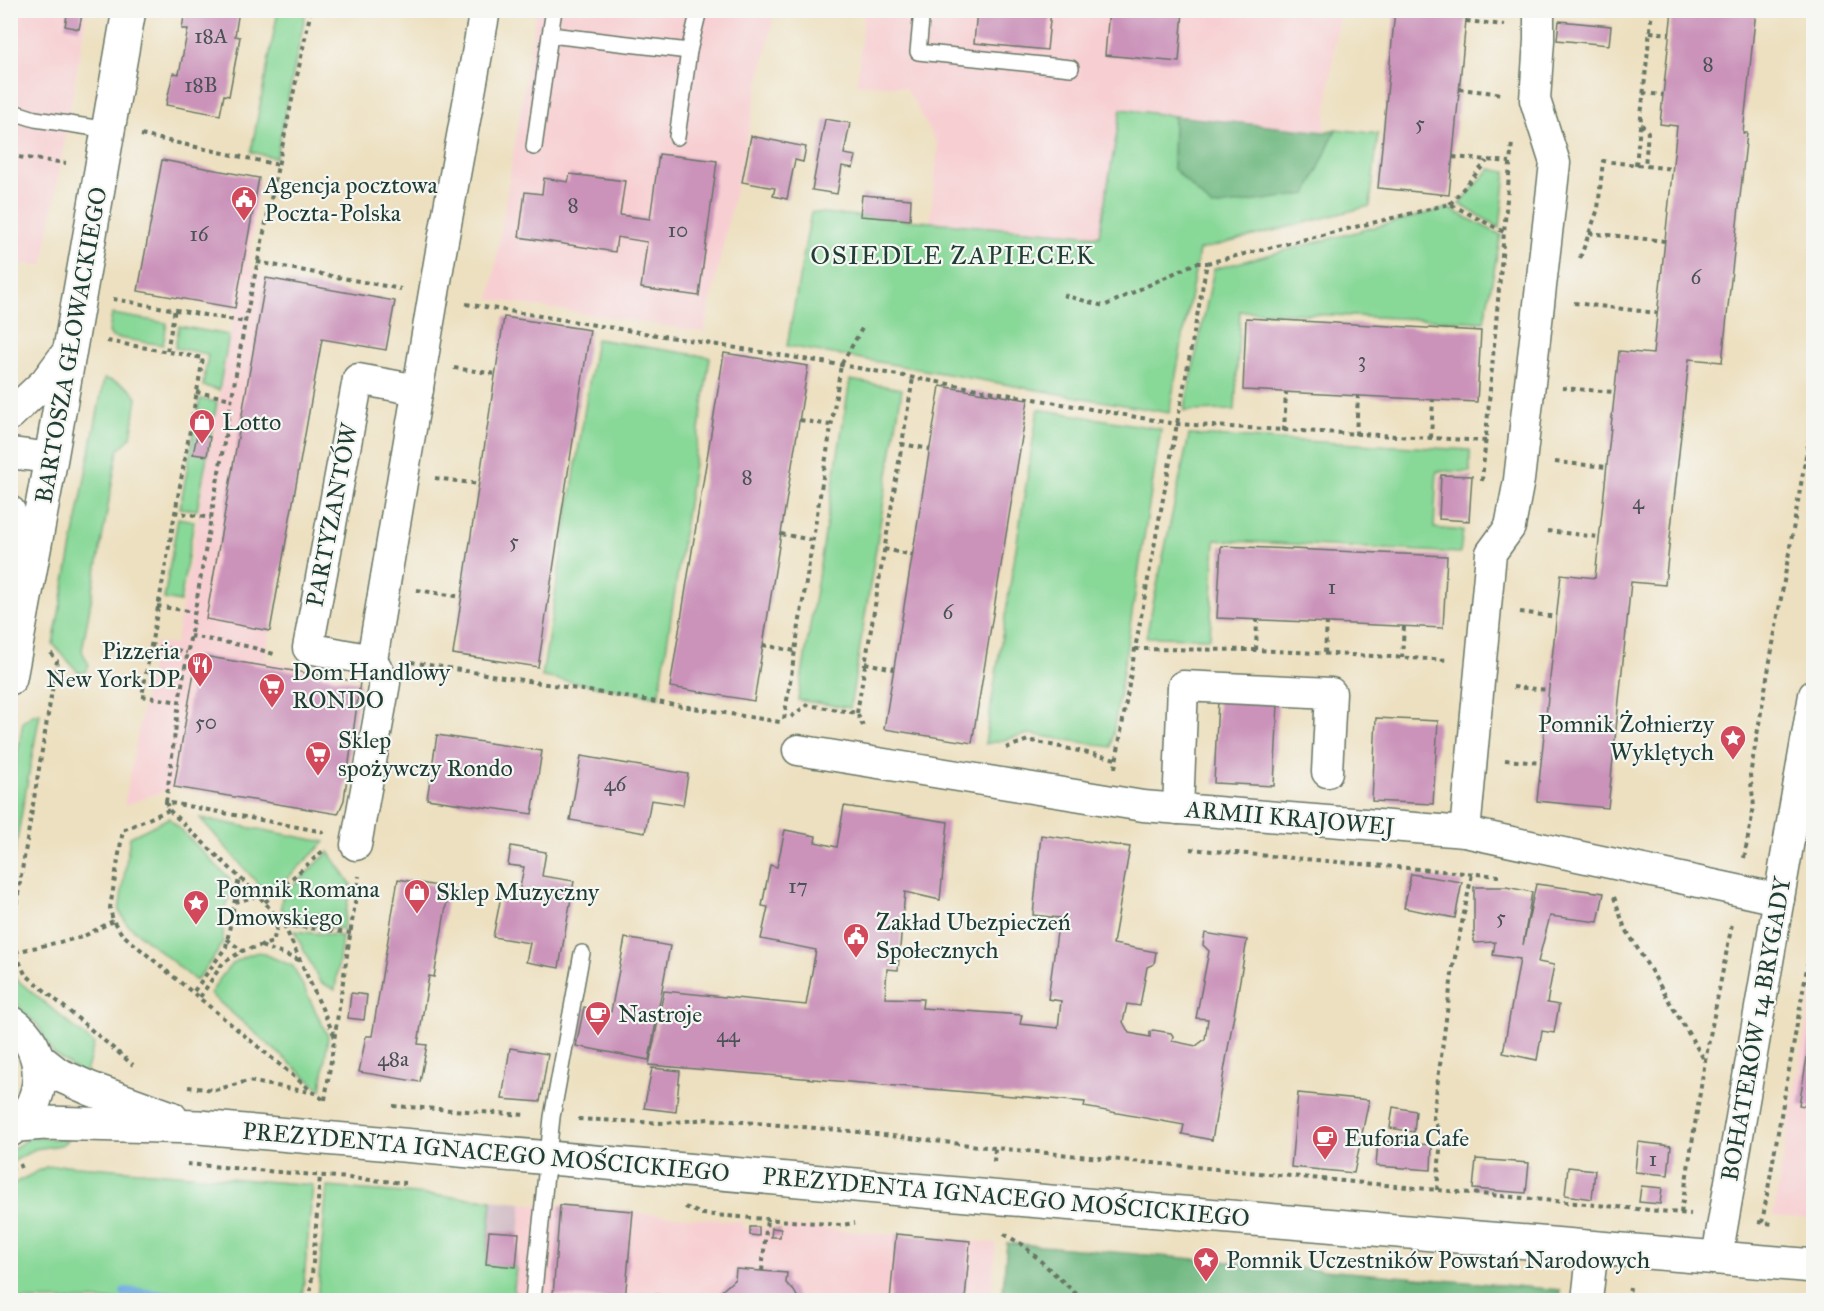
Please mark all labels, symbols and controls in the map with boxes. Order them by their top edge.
house number: 18A [194,23,228,49]
house number: 8 [1702,51,1714,77]
house number: 18B [184,72,218,98]
house number: 5 [1415,110,1425,136]
place label: Agencja pocztowa Poczta-Polska [263,170,438,228]
street label: BARTOSZA GŁOWACKIEGO [28,184,114,506]
public building icon: Agencja pocztowa Poczta-Polska [229,184,259,222]
house number: 8 [567,192,579,218]
house number: 10 [668,217,688,243]
house number: 16 [189,221,210,247]
district label: OSIEDLE ZAPIECEK [810,239,1096,271]
house number: 6 [1691,264,1703,290]
house number: 3 [1358,347,1366,373]
shop icon: Lotto [187,407,217,445]
place label: Lotto [222,407,281,437]
street label: PARTYZANTÓW [300,420,365,609]
house number: 8 [741,464,753,490]
house number: 4 [1632,489,1645,515]
house number: 5 [509,528,519,554]
house number: 1 [1328,574,1336,600]
house number: 6 [943,599,955,625]
place label: Pizzeria New York DP [46,636,181,694]
restaurant icon: Pizzeria New York DP [185,650,215,688]
place label: Dom Handlowy RONDO [292,657,451,715]
supermarket icon: Dom Handlowy RONDO [257,671,287,709]
house number: 50 [195,709,217,735]
place label: Pomnik Żołnierzy Wyklętych [1538,709,1715,767]
place icon: Pomnik Żołnierzy Wyklętych [1718,723,1748,761]
place label: Sklep spożywczy Rondo [338,725,513,783]
supermarket icon: Sklep spożywczy Rondo [303,739,333,777]
house number: 46 [604,771,627,797]
street label: ARMII KRAJOWEJ [1183,794,1396,842]
house number: 17 [788,873,808,899]
place label: Pomnik Romana Dmowskiego [216,874,381,932]
street label: BOHATERÓW 14 BRYGADY [1714,874,1798,1183]
shop icon: Sklep Muzyczny [402,877,432,915]
place label: Sklep Muzyczny [436,877,600,907]
place icon: Pomnik Romana Dmowskiego [181,888,211,926]
house number: 5 [1496,904,1506,930]
place label: Zakład Ubezpieczeń Społecznych [876,907,1071,965]
public building icon: Zakład Ubezpieczeń Społecznych [841,921,871,959]
cafe icon: Nastroje [583,999,613,1037]
place label: Nastroje [618,999,702,1029]
house number: 44 [716,1022,741,1048]
house number: 48a [377,1046,409,1072]
street label: PREZYDENTA IGNACEGO MOŚCICKIEGO [241,1116,731,1188]
cafe icon: Euforia Cafe [1310,1123,1340,1161]
place label: Euforia Cafe [1344,1123,1469,1153]
house number: 1 [1649,1146,1657,1172]
street label: PREZYDENTA IGNACEGO MOŚCICKIEGO [761,1161,1251,1233]
place icon: Pomnik Uczestników Powstań Narodowych [1191,1245,1221,1283]
place label: Pomnik Uczestników Powstań Narodowych [1226,1245,1650,1275]

